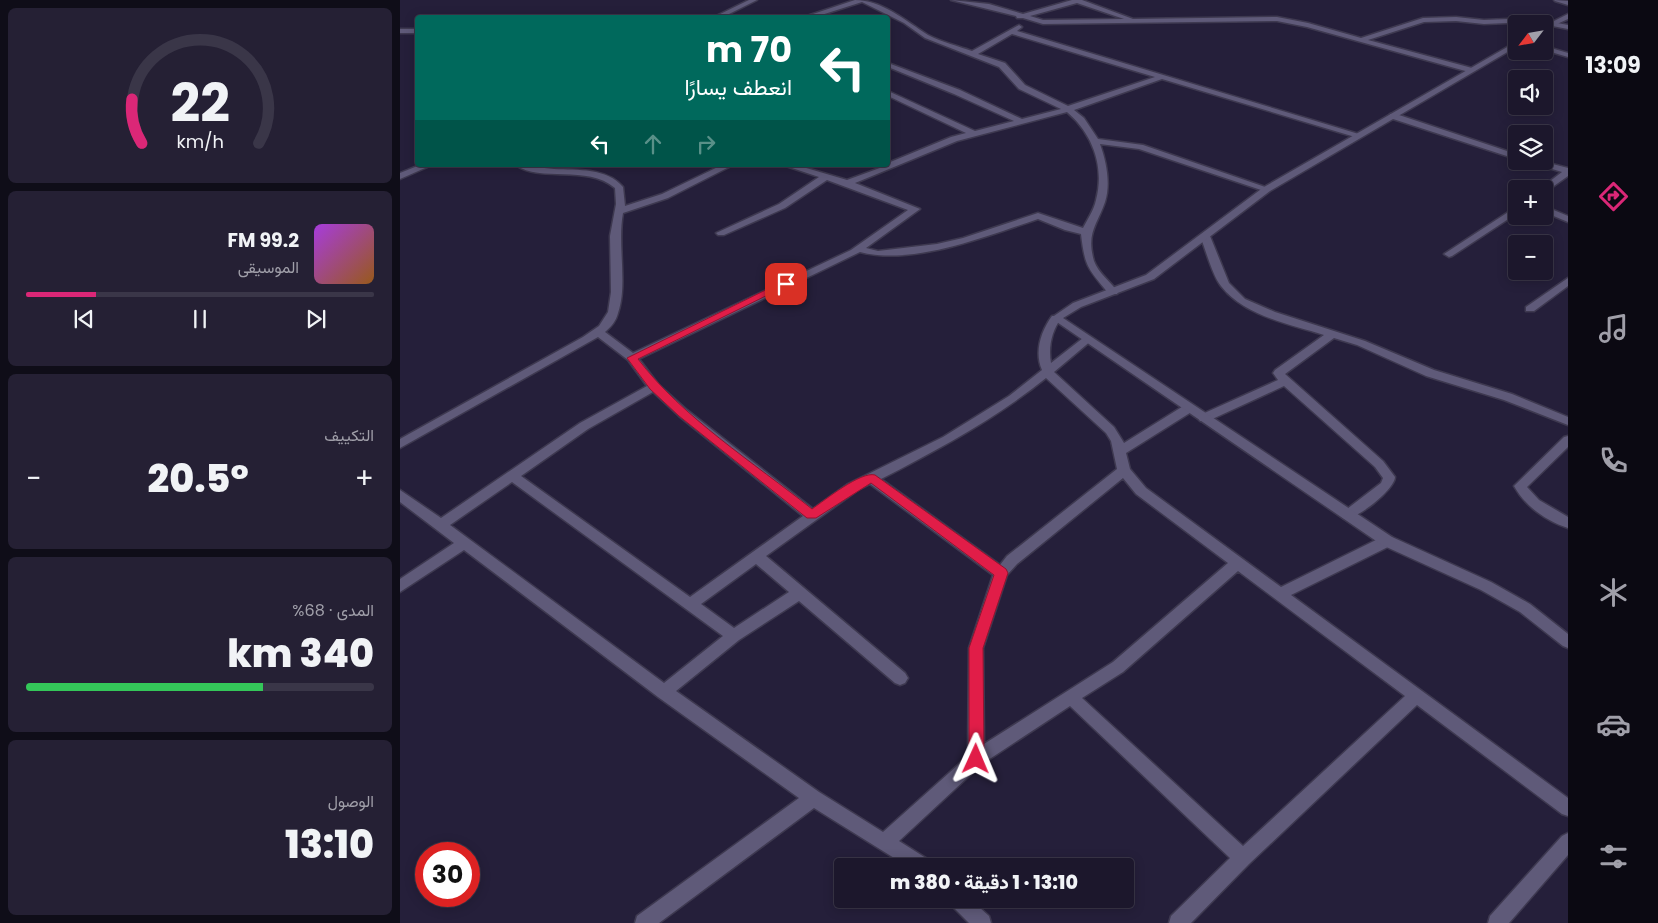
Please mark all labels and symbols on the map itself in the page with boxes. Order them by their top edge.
north arrow [1508,15,1552,60]
pin [765,263,807,305]
position arrow [949,732,1001,784]
speed limit sign: 30 [415,842,480,907]

